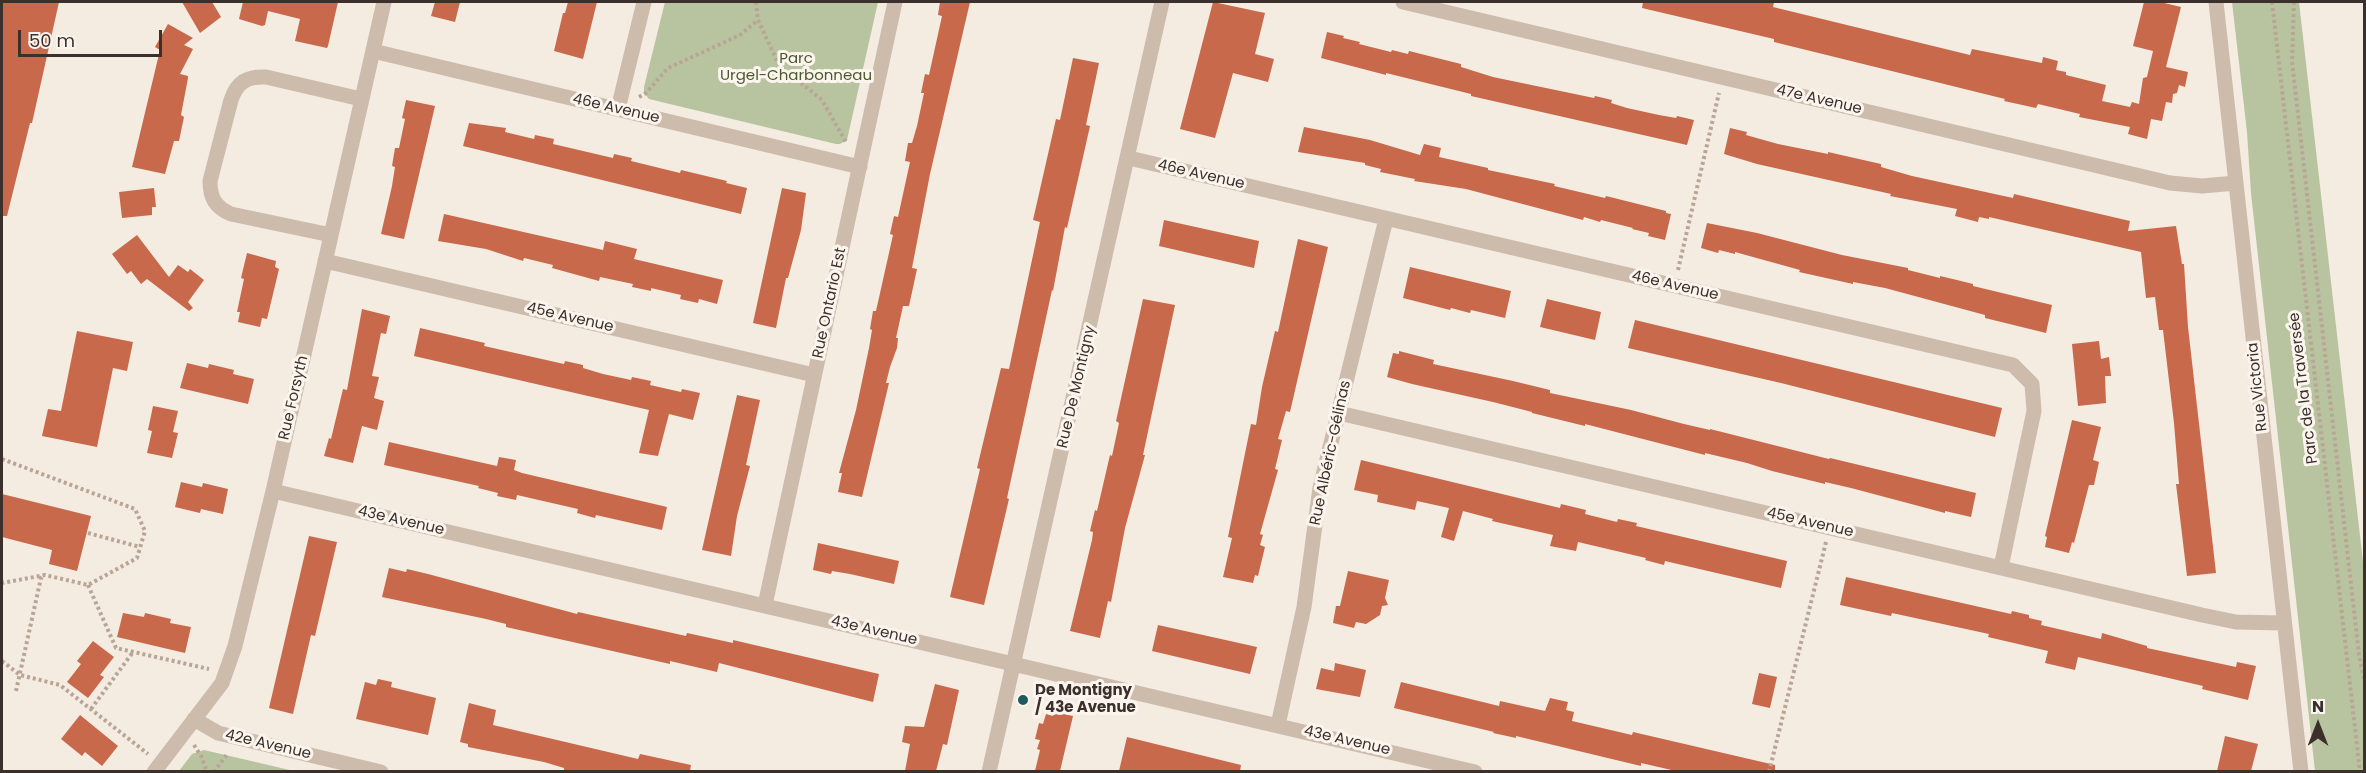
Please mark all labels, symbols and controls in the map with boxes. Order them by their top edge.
scale bar [21,18,165,56]
text: 50 m [29,28,75,53]
park label: Parc Urgel-Charbonneau [720,50,872,85]
street label: 47e Avenue [1774,81,1864,119]
street label: 46e Avenue [571,90,661,128]
street label: 46e Avenue [1156,156,1246,194]
street label: Rue Ontario Est [809,246,851,360]
street label: 46e Avenue [1630,267,1720,305]
street label: 45e Avenue [525,299,615,337]
street label: Parc de la Traversée [2286,311,2322,465]
street label: Rue De Montigny [1054,324,1100,450]
street label: Rue Victoria [2244,342,2272,432]
street label: Rue Forsyth [276,354,312,442]
street label: Rue Albéric-Gélinas [1307,379,1355,527]
street label: 43e Avenue [356,502,446,540]
street label: 45e Avenue [1765,504,1855,542]
street label: 43e Avenue [829,612,919,650]
place label: De Montigny / 43e Avenue [1035,682,1136,717]
marker: De Montigny / 43e Avenue [1016,693,1030,707]
north arrow [2288,695,2348,755]
text: N [2312,695,2324,718]
street label: 43e Avenue [1302,722,1392,760]
street label: 42e Avenue [223,726,313,764]

